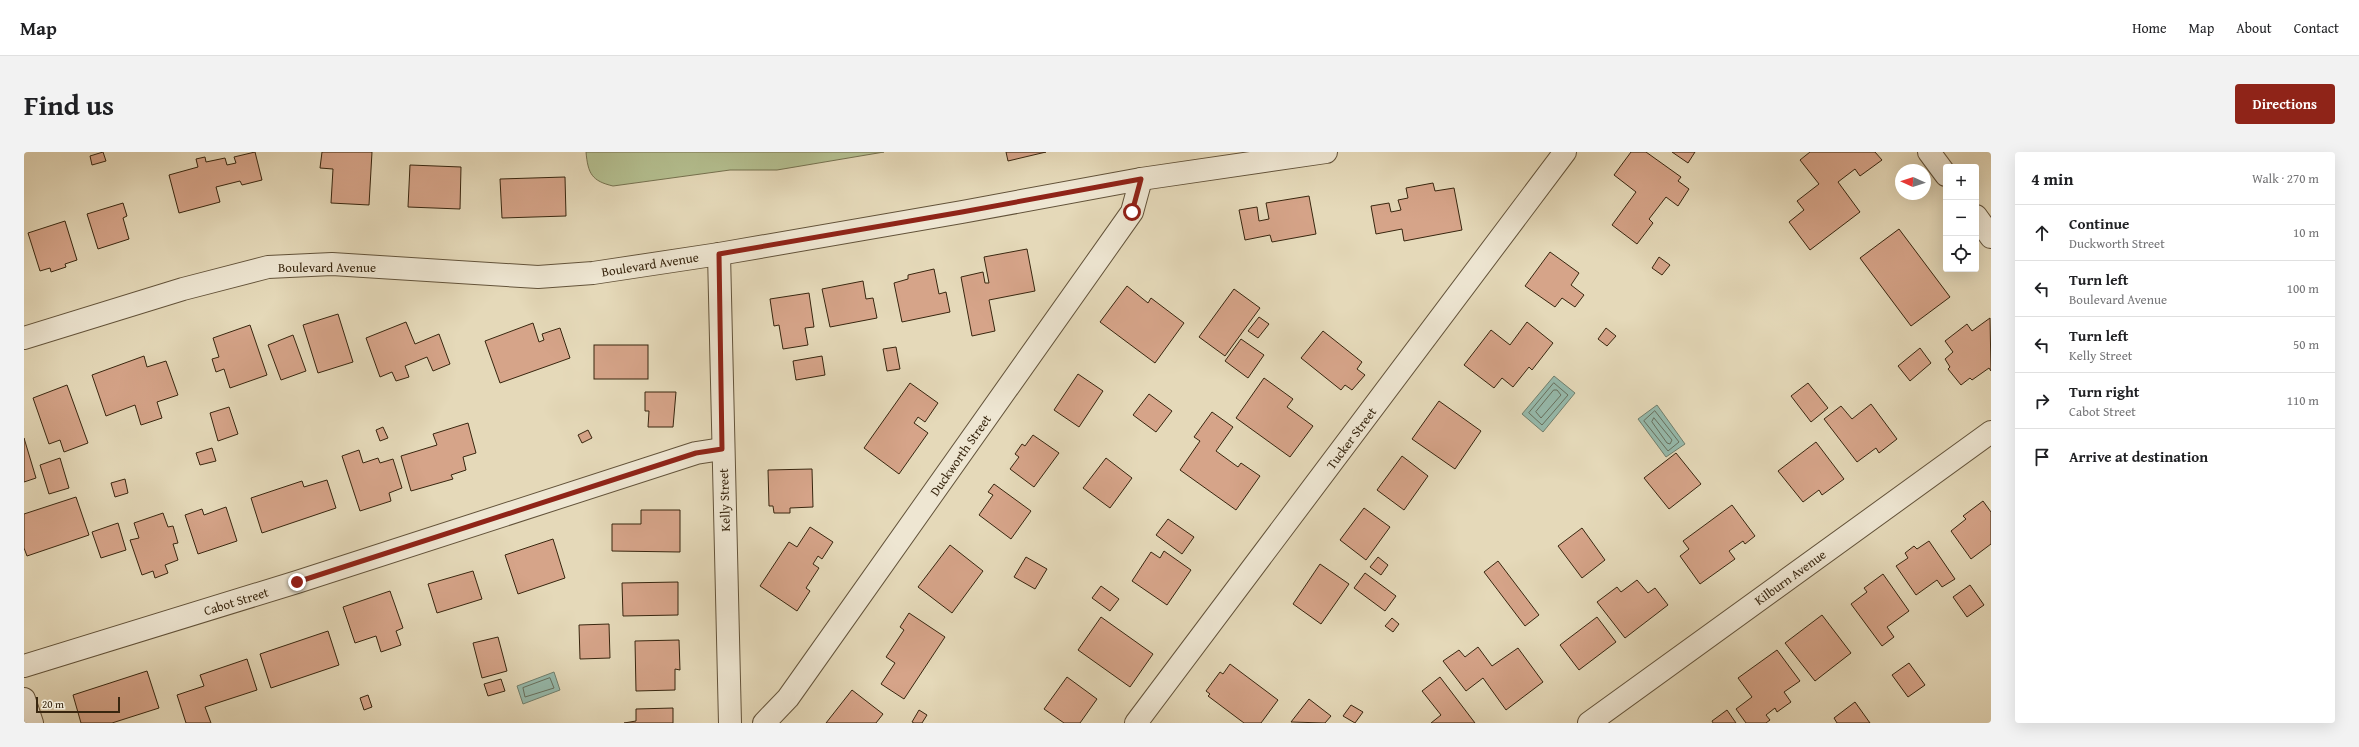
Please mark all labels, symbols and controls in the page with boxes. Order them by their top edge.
text: Map [20,14,57,42]
text: Home [2132,18,2167,38]
text: Map [2189,18,2214,38]
text: About [2236,18,2272,38]
text: Contact [2294,18,2339,38]
text: Find us [24,84,114,125]
button: Directions [2235,84,2335,124]
north arrow [1895,164,1931,200]
map controls [1943,164,1979,272]
button: + [1943,164,1979,200]
text: 4 min [2031,166,2073,191]
text: Walk · 270 m [2252,169,2319,188]
button: − [1943,200,1979,236]
route start [1123,203,1141,221]
text: Continue [2069,213,2130,234]
icon: ahead [2031,222,2053,244]
text: 10 m [2293,223,2319,242]
text: Duckworth Street [2069,234,2165,253]
button: locate [1943,236,1979,272]
street label: Boulevard Avenue [600,247,700,282]
street label: Boulevard Avenue [278,258,376,277]
text: Turn left [2069,269,2128,290]
icon: left [2031,278,2053,300]
text: 100 m [2287,279,2319,298]
text: Boulevard Avenue [2069,290,2167,309]
text: Turn left [2069,325,2128,346]
icon: left [2031,334,2053,356]
text: 50 m [2293,335,2319,354]
text: Kelly Street [2069,346,2132,365]
text: Turn right [2069,381,2140,402]
icon: right [2031,390,2053,412]
text: 110 m [2287,391,2319,410]
text: Cabot Street [2069,402,2136,421]
street label: Tucker Street [1322,403,1381,473]
street label: Duckworth Street [925,410,996,500]
icon: arrive [2031,446,2053,468]
text: Arrive at destination [2069,446,2208,467]
street label: Kelly Street [714,468,735,532]
street label: Kilburn Avenue [1751,545,1830,610]
route end [288,573,306,591]
street label: Cabot Street [201,582,271,620]
scale bar [36,695,120,714]
text: 20 m [42,696,64,712]

